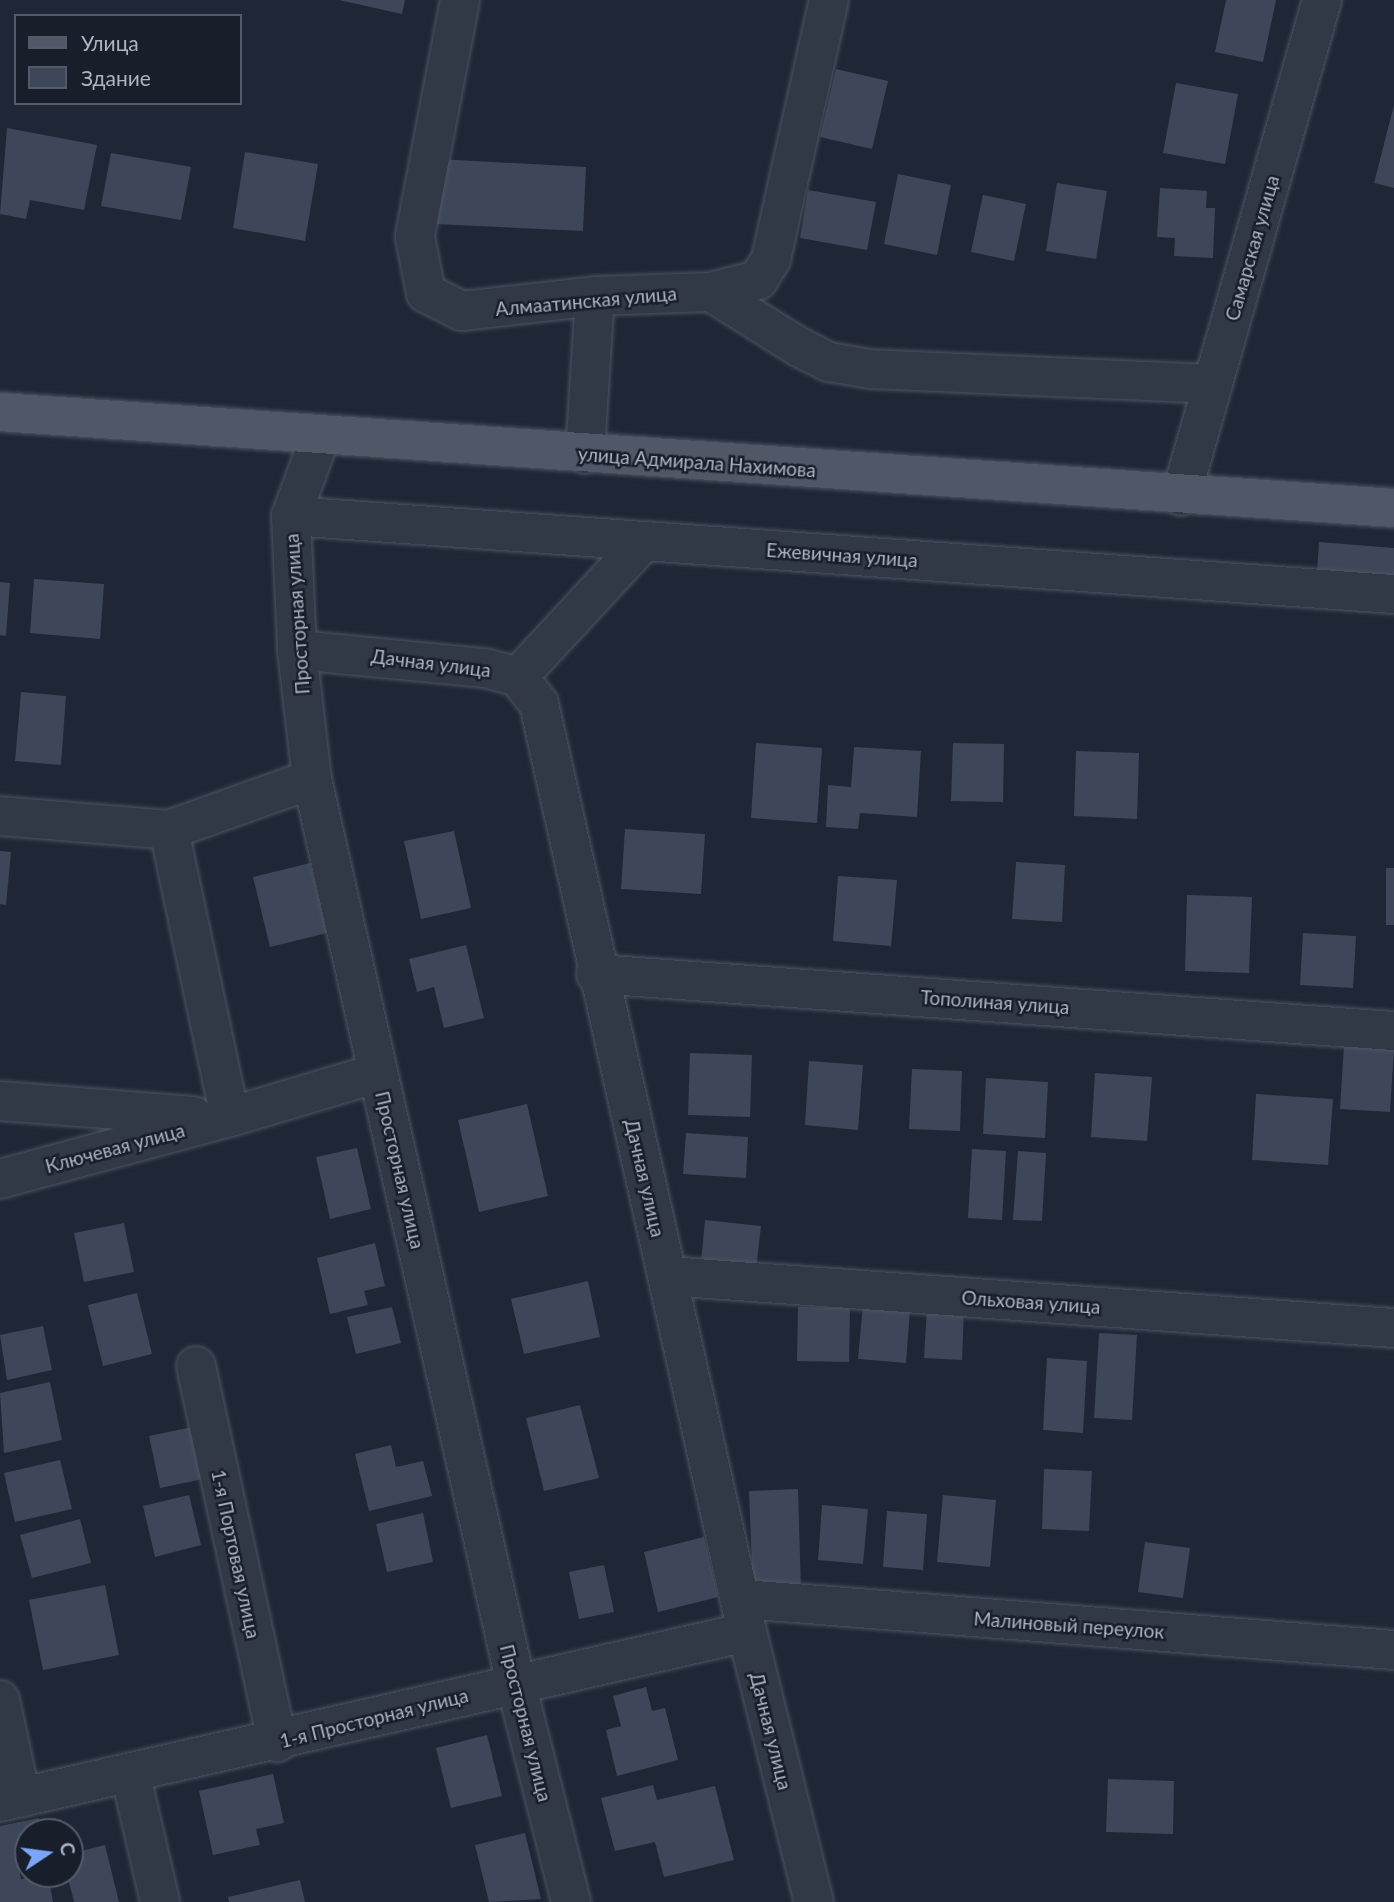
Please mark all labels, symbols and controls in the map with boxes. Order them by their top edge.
legend [14,14,242,105]
text: Улица [81,30,139,55]
text: Здание [81,65,151,90]
street label: Самарская улица [1220,173,1284,323]
street label: Алмаатинская улица [494,282,678,320]
street label: улица Адмирала Нахимова [577,442,817,482]
street label: Просторная улица [280,533,314,695]
street label: Ежевичная улица [765,538,919,572]
street label: Дачная улица [370,644,492,682]
street label: Тополиная улица [920,985,1070,1019]
street label: Просторная улица [371,1089,429,1251]
street label: Дачная улица [620,1117,670,1239]
street label: Ключевая улица [43,1118,187,1178]
street label: Ольховая улица [961,1286,1101,1318]
street label: 1-я Портовая улица [207,1467,265,1641]
street label: Малиновый переулок [973,1607,1165,1643]
street label: Просторная улица [495,1642,557,1804]
street label: Дачная улица [745,1670,797,1792]
street label: 1-я Просторная улица [277,1684,471,1752]
north arrow [14,1818,84,1888]
text: С [55,1840,81,1857]

